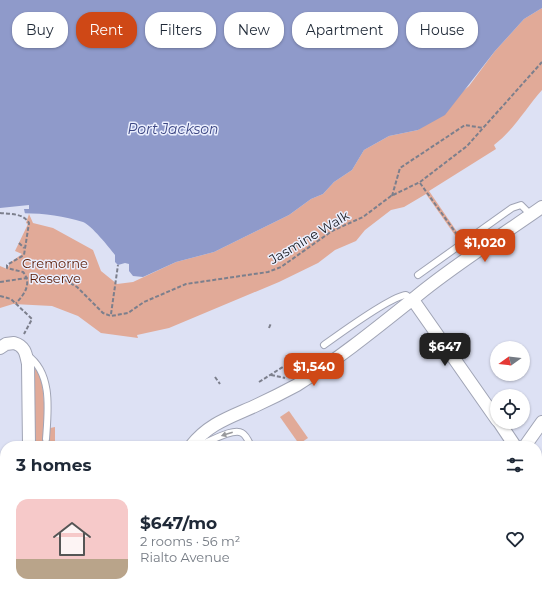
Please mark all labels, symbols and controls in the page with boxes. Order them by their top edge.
chip: Buy [12,12,68,48]
chip: Rent [76,12,137,48]
chip: Filters [145,12,216,48]
chip: New [224,12,284,48]
chip: Apartment [292,12,398,48]
chip: House [406,12,478,48]
water label: Port Jackson [127,120,219,138]
street label: Jasmine Walk [265,207,352,268]
pin: $1,020 [452,229,518,263]
text: $1,020 [464,234,506,250]
park label: Cremorne Reserve [22,255,88,286]
pin: $647 [421,333,469,367]
text: $647 [428,338,462,354]
north arrow [490,341,530,381]
map controls [490,341,530,429]
pin: $1,540 [281,353,347,387]
text: $1,540 [293,358,335,374]
button: locate [490,389,530,429]
one-way arrow [221,431,233,437]
icon: filters [504,454,526,476]
text: 3 homes [16,455,91,475]
text: $647/mo [140,513,217,533]
icon: home [48,515,96,563]
icon: heart [504,528,526,550]
text: 2 rooms · 56 m² [140,533,240,549]
text: Rialto Avenue [140,549,230,565]

